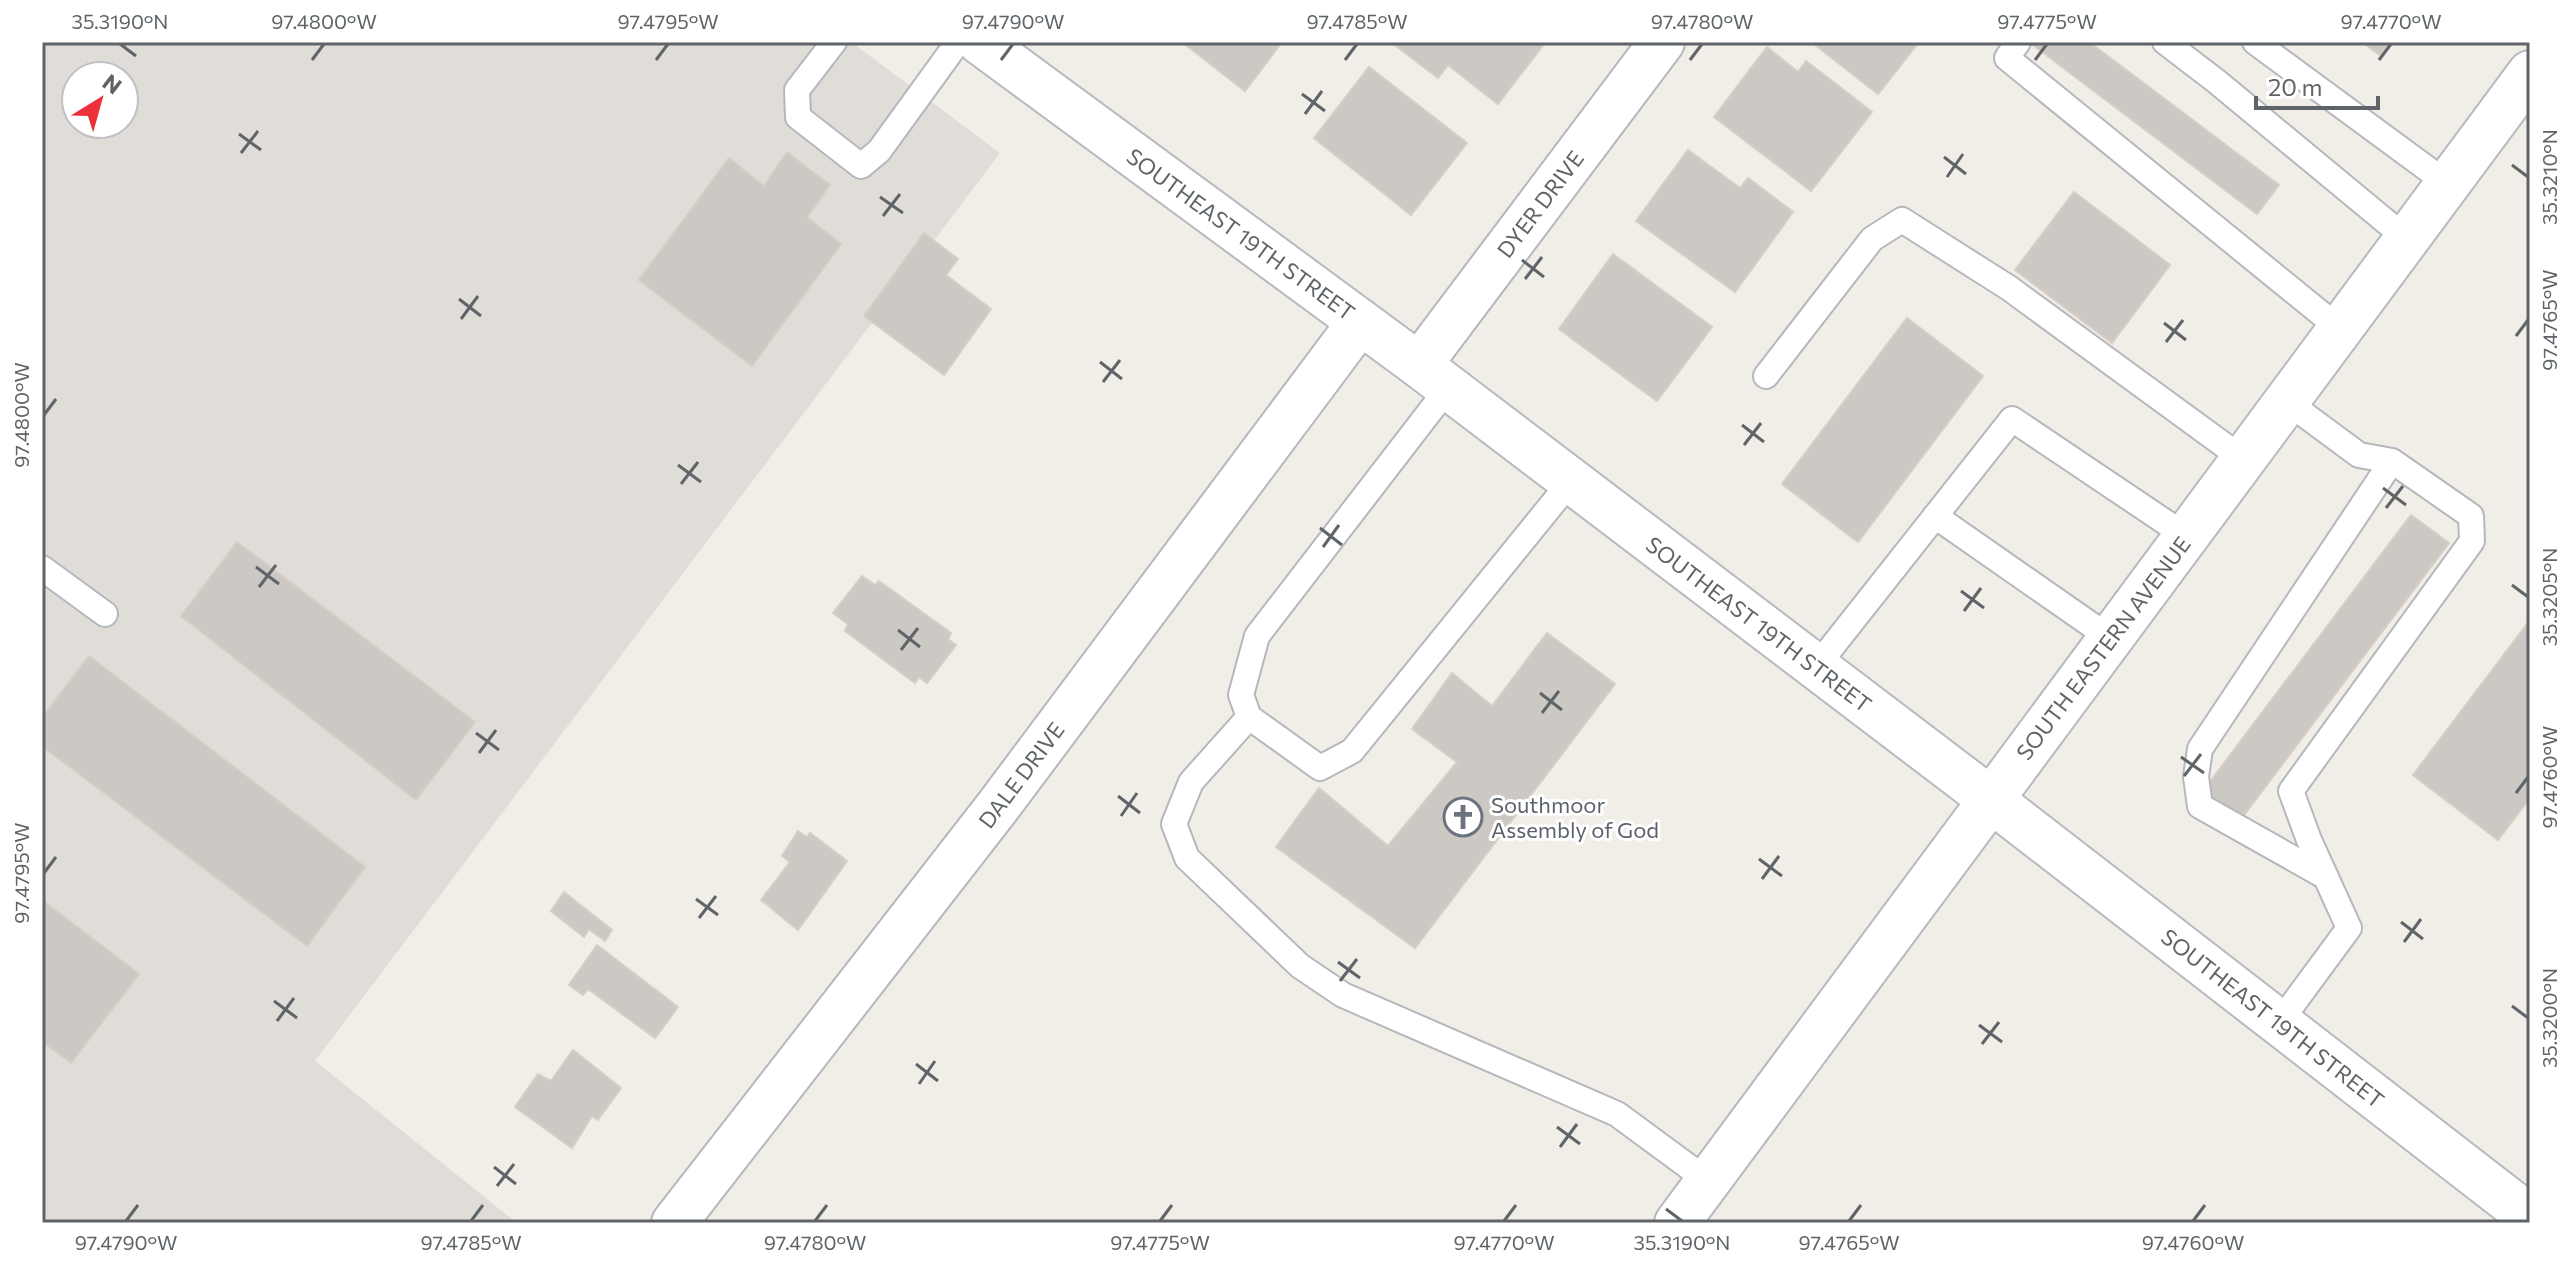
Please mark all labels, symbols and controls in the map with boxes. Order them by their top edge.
text: 35.3190°N [72,9,168,33]
text: 97.4800°W [271,9,377,33]
text: 97.4795°W [617,9,719,33]
text: 97.4790°W [962,9,1064,33]
text: 97.4785°W [1306,9,1408,33]
text: 97.4780°W [1651,9,1753,33]
text: 97.4775°W [1997,9,2097,33]
text: 97.4770°W [2340,9,2442,33]
north arrow [60,60,140,140]
scale bar [2256,60,2378,110]
text: N [98,68,127,99]
text: 20 m [2268,72,2322,101]
text: 35.3210°N [2537,129,2561,225]
street label: SOUTHEAST 19TH STREET [1122,142,1360,326]
street label: DYER DRIVE [1491,145,1589,263]
text: 97.4765°W [2537,269,2561,371]
text: 97.4800°W [9,362,33,468]
street label: SOUTHEAST 19TH STREET [1641,530,1877,718]
street label: SOUTH EASTERN AVENUE [2010,531,2196,765]
text: 35.3205°N [2537,548,2561,646]
street label: DALE DRIVE [972,717,1070,833]
text: 97.4760°W [2537,726,2561,828]
place label: Southmoor Assembly of God [1491,791,1659,843]
church icon: Southmoor Assembly of God [1442,796,1484,838]
text: 97.4795°W [9,822,33,924]
street label: SOUTHEAST 19TH STREET [2156,923,2390,1113]
text: 35.3200°N [2537,968,2561,1068]
text: 97.4790°W [75,1230,177,1254]
text: 97.4785°W [420,1230,522,1254]
text: 97.4780°W [764,1230,866,1254]
text: 97.4775°W [1110,1230,1210,1254]
text: 97.4770°W [1453,1230,1555,1254]
text: 35.3190°N [1634,1230,1730,1254]
text: 97.4765°W [1798,1230,1900,1254]
text: 97.4760°W [2142,1230,2244,1254]

